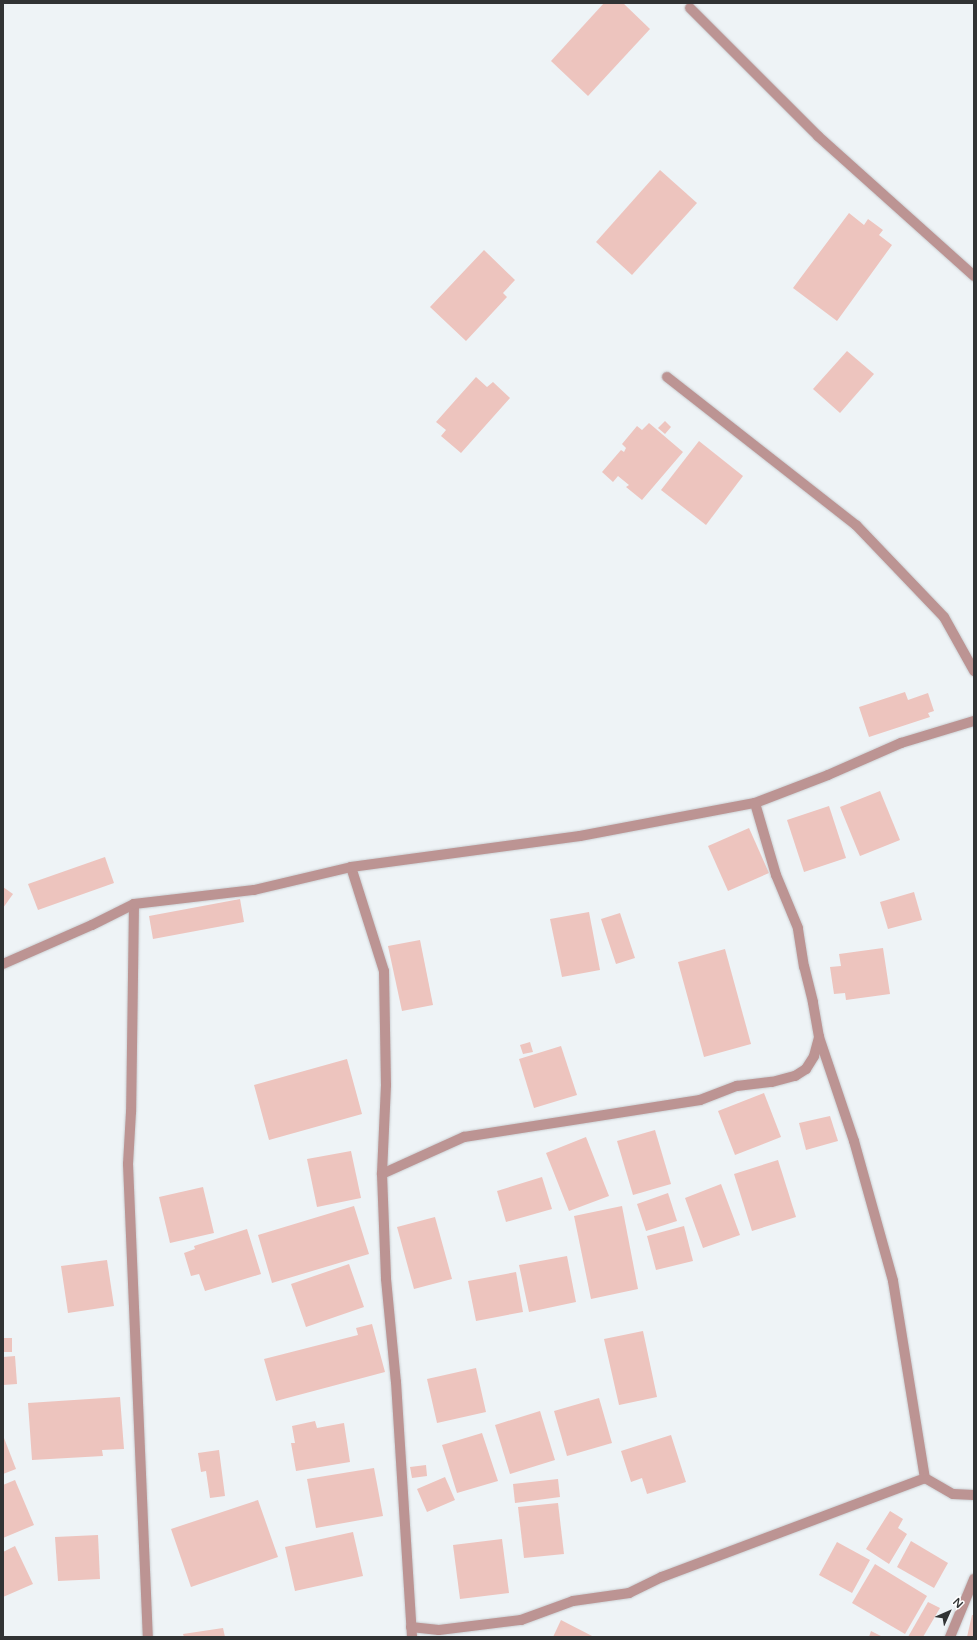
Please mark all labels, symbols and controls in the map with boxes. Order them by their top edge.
north arrow [929,1592,969,1632]
text: N [950,1595,966,1611]

